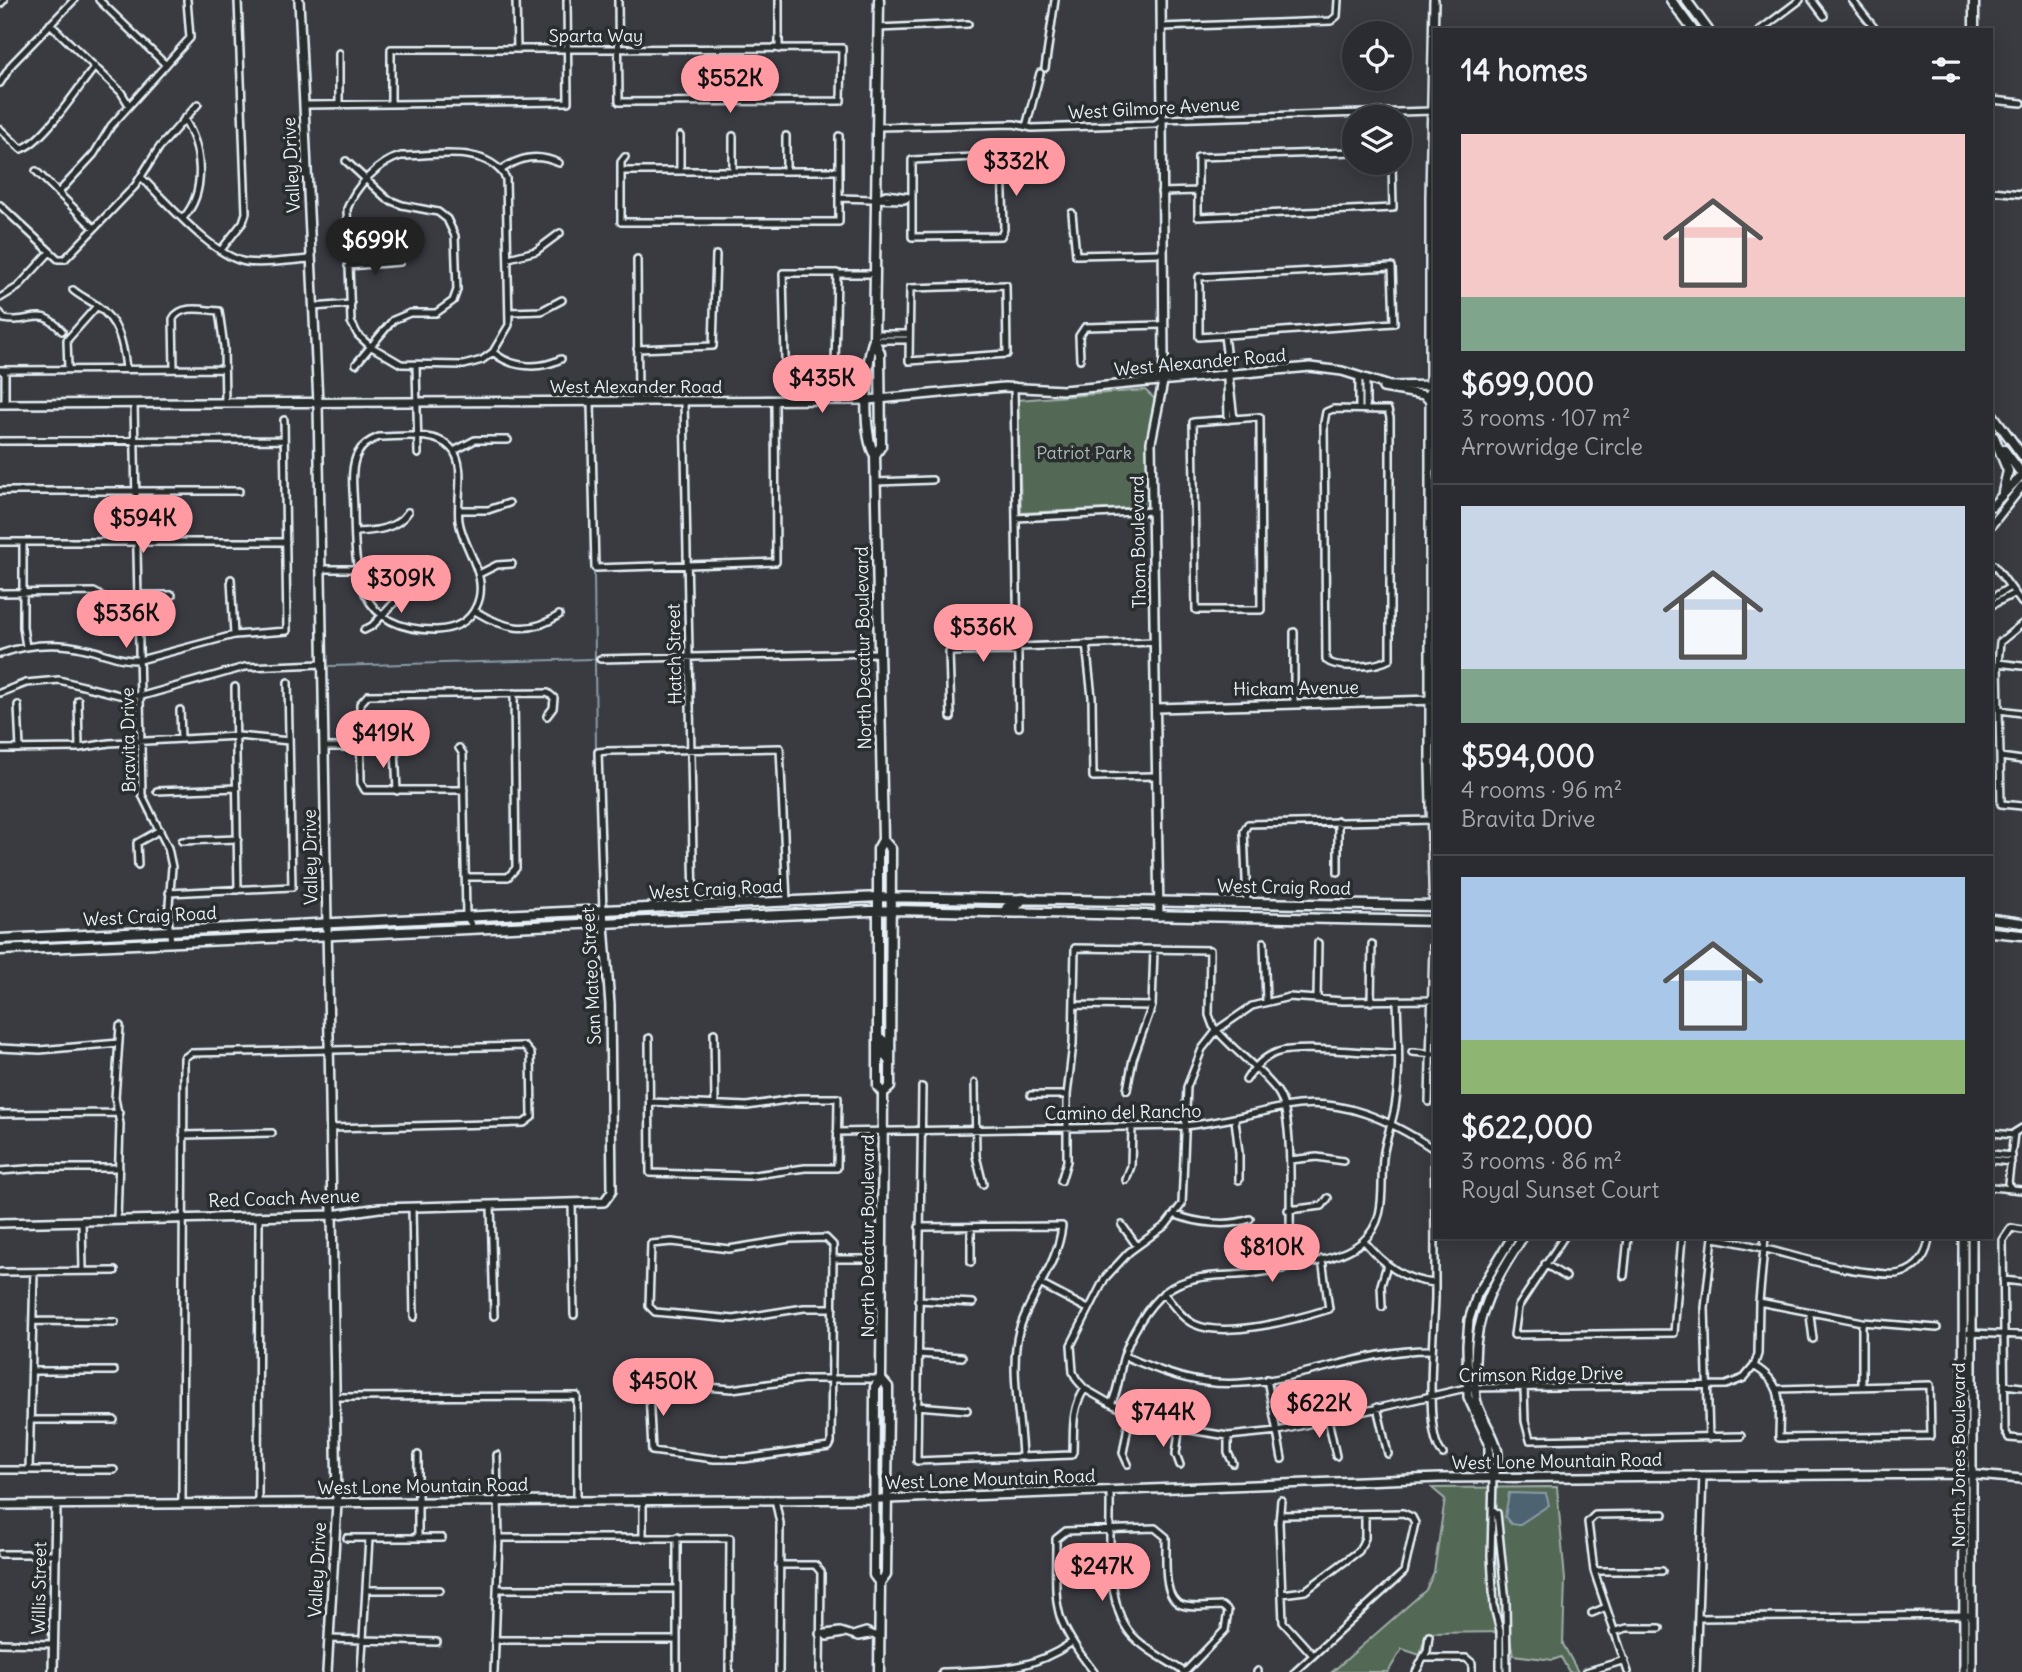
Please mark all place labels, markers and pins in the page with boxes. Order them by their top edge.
pin: $552K [681,55,779,115]
pin: $332K [967,138,1065,198]
pin: $699K [326,218,424,277]
pin: $435K [773,356,871,415]
pin: $594K [94,496,192,555]
pin: $309K [352,556,450,615]
pin: $536K [77,590,175,650]
pin: $536K [934,604,1032,664]
pin: $419K [334,710,432,770]
pin: $810K [1223,1224,1321,1284]
pin: $450K [614,1358,712,1418]
pin: $622K [1270,1380,1368,1440]
pin: $744K [1114,1390,1212,1449]
pin: $247K [1053,1544,1151,1603]

